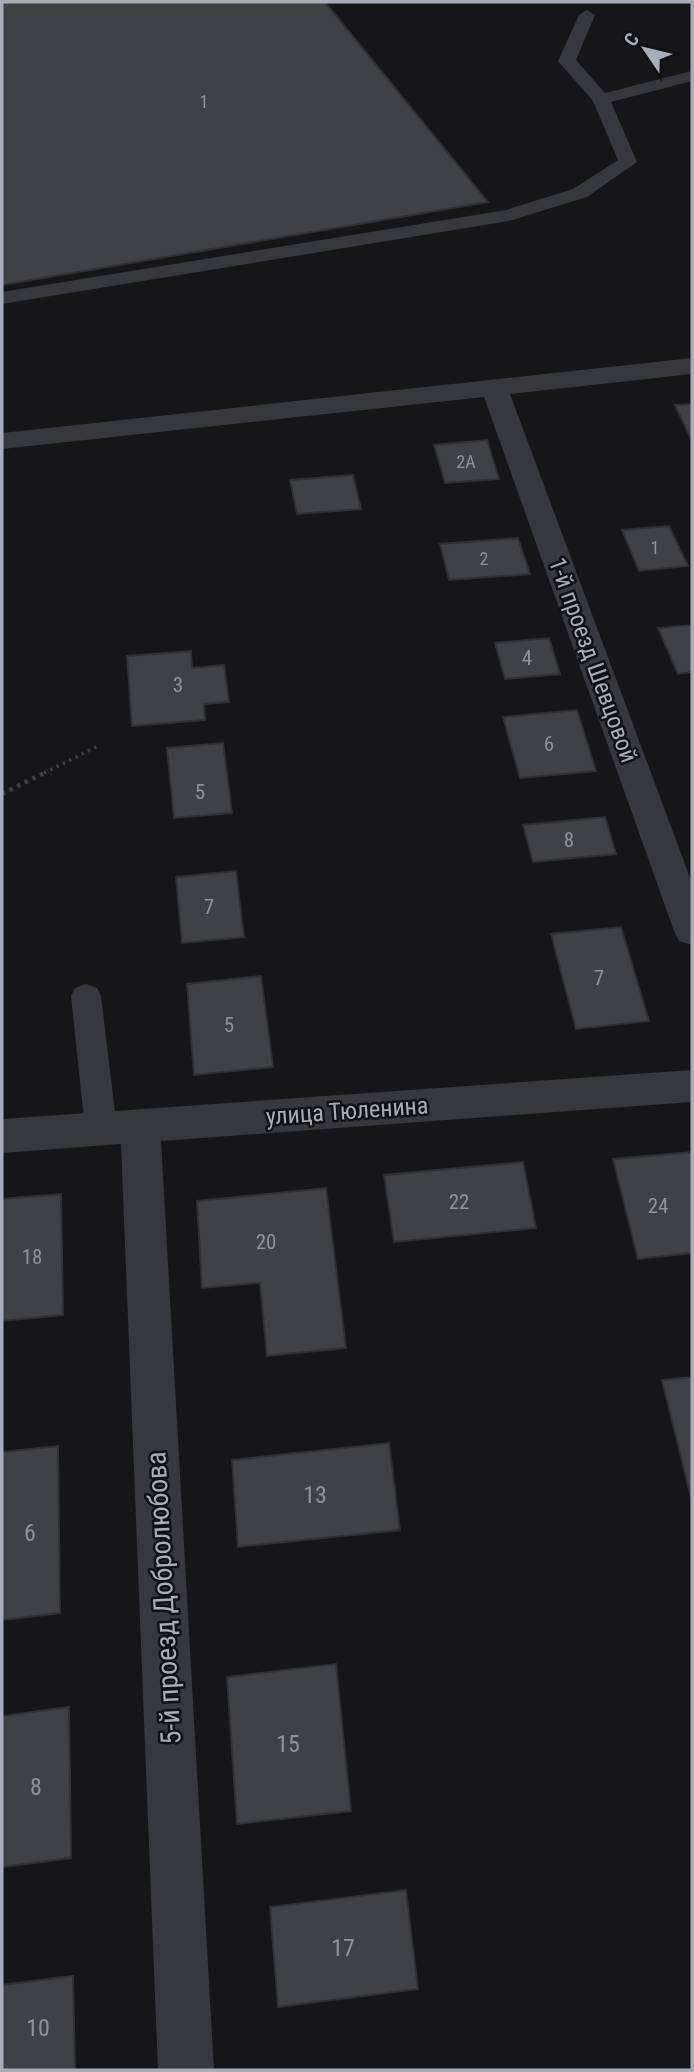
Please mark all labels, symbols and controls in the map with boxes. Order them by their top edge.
north arrow [610,14,680,84]
text: С [619,28,644,51]
house number: 1 [200,91,208,112]
house number: 2А [456,451,476,472]
house number: 1 [651,537,659,558]
house number: 2 [480,548,489,569]
street label: 1-й проезд Шевцовой [543,554,643,766]
house number: 4 [522,646,532,670]
house number: 3 [173,673,183,697]
house number: 6 [544,732,554,756]
house number: 5 [195,780,205,804]
house number: 8 [564,828,574,852]
house number: 7 [204,895,214,919]
house number: 7 [594,966,604,990]
house number: 5 [224,1013,234,1037]
street label: улица Тюленина [265,1091,429,1131]
house number: 22 [449,1190,469,1214]
house number: 24 [648,1194,668,1218]
house number: 20 [256,1230,276,1254]
house number: 18 [22,1245,42,1269]
street label: 5-й проезд Добролюбова [139,1451,188,1745]
house number: 13 [303,1481,327,1509]
house number: 6 [24,1519,36,1547]
house number: 15 [276,1730,300,1758]
house number: 8 [30,1773,42,1801]
house number: 17 [331,1934,355,1962]
house number: 10 [26,2014,50,2042]

